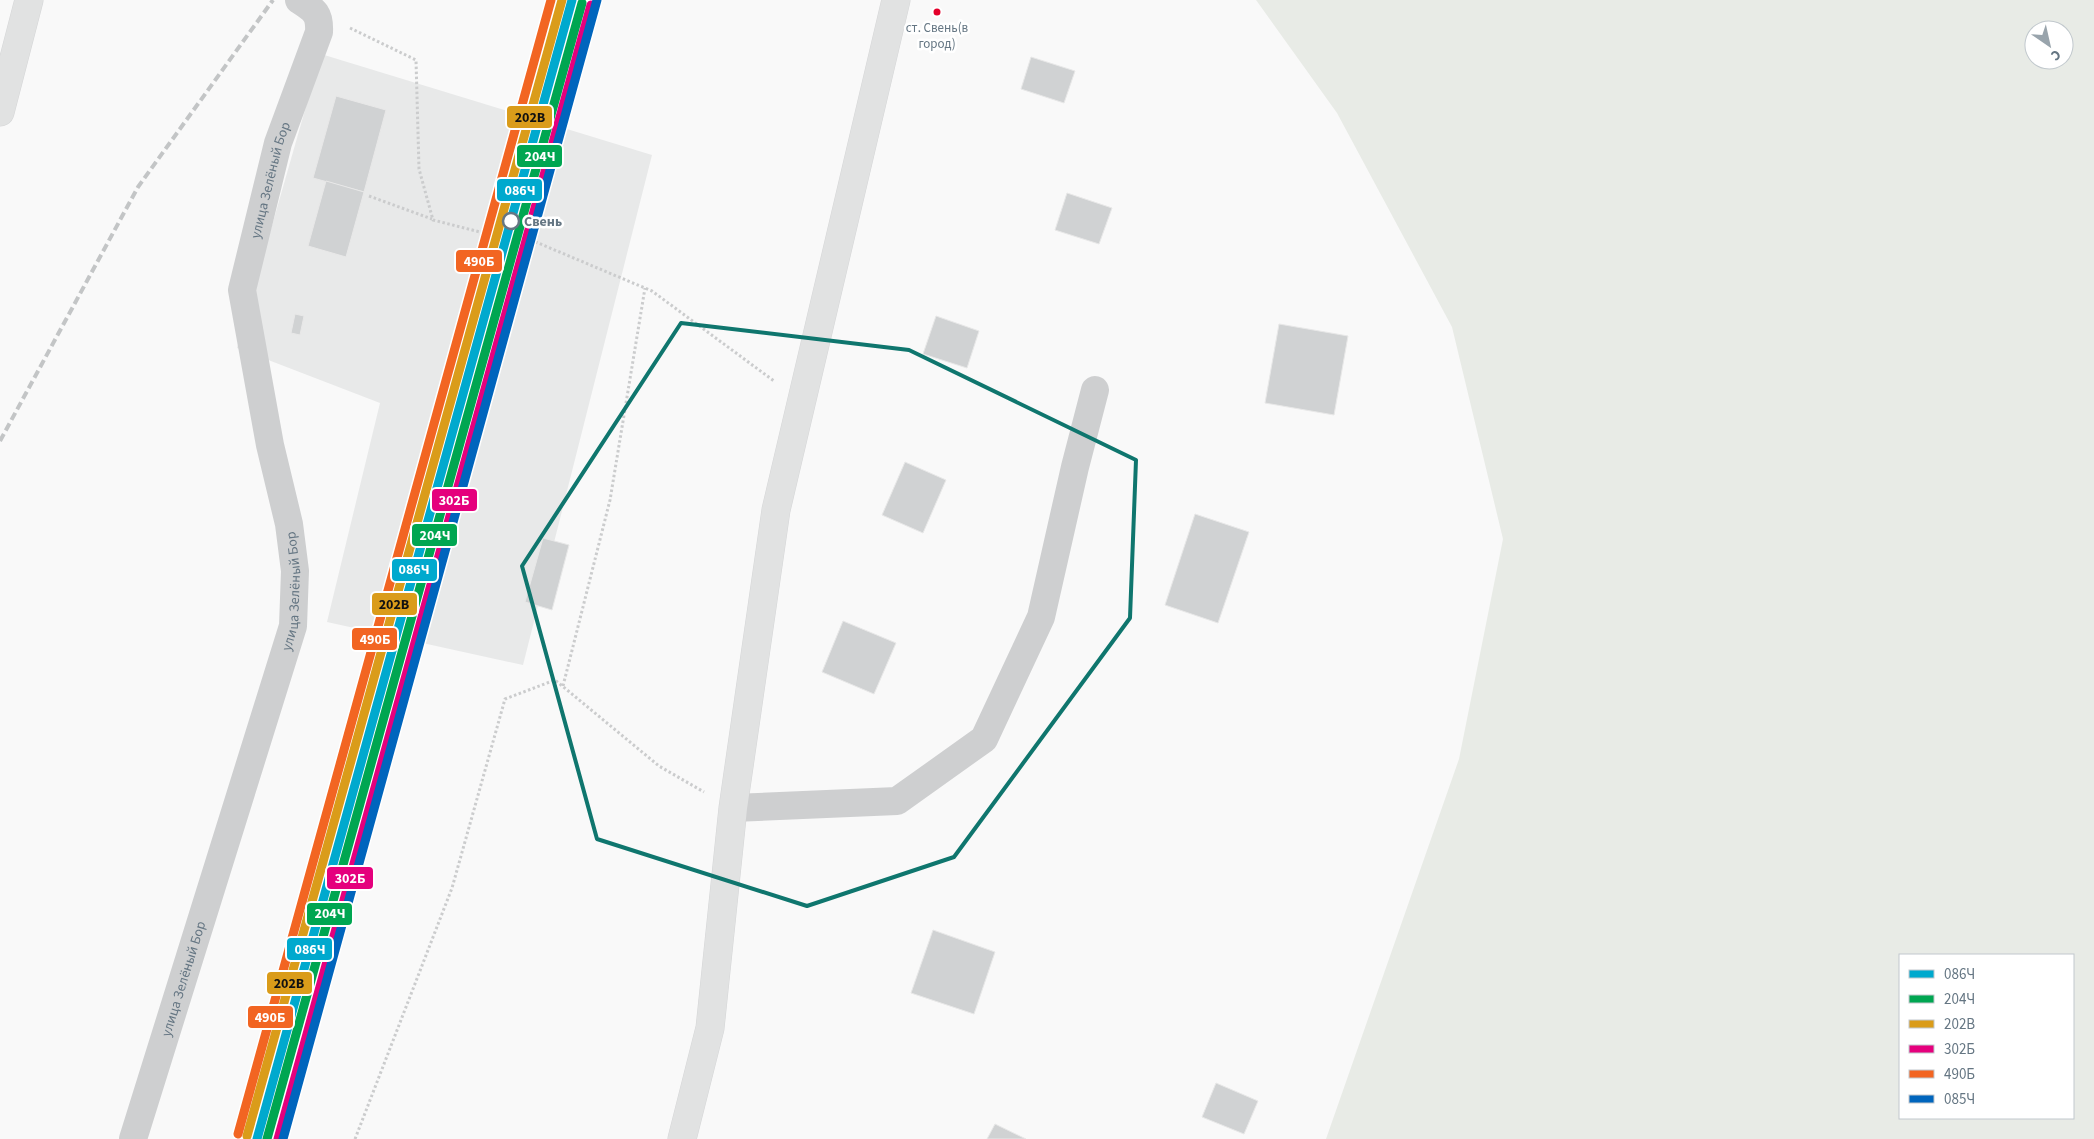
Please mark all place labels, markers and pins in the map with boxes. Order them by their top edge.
marker: ст. Свень(в город) [932,7,942,17]
place label: ст. Свень(в город) [906,19,969,53]
marker: Свень [502,212,520,230]
place label: Свень [524,212,562,232]

